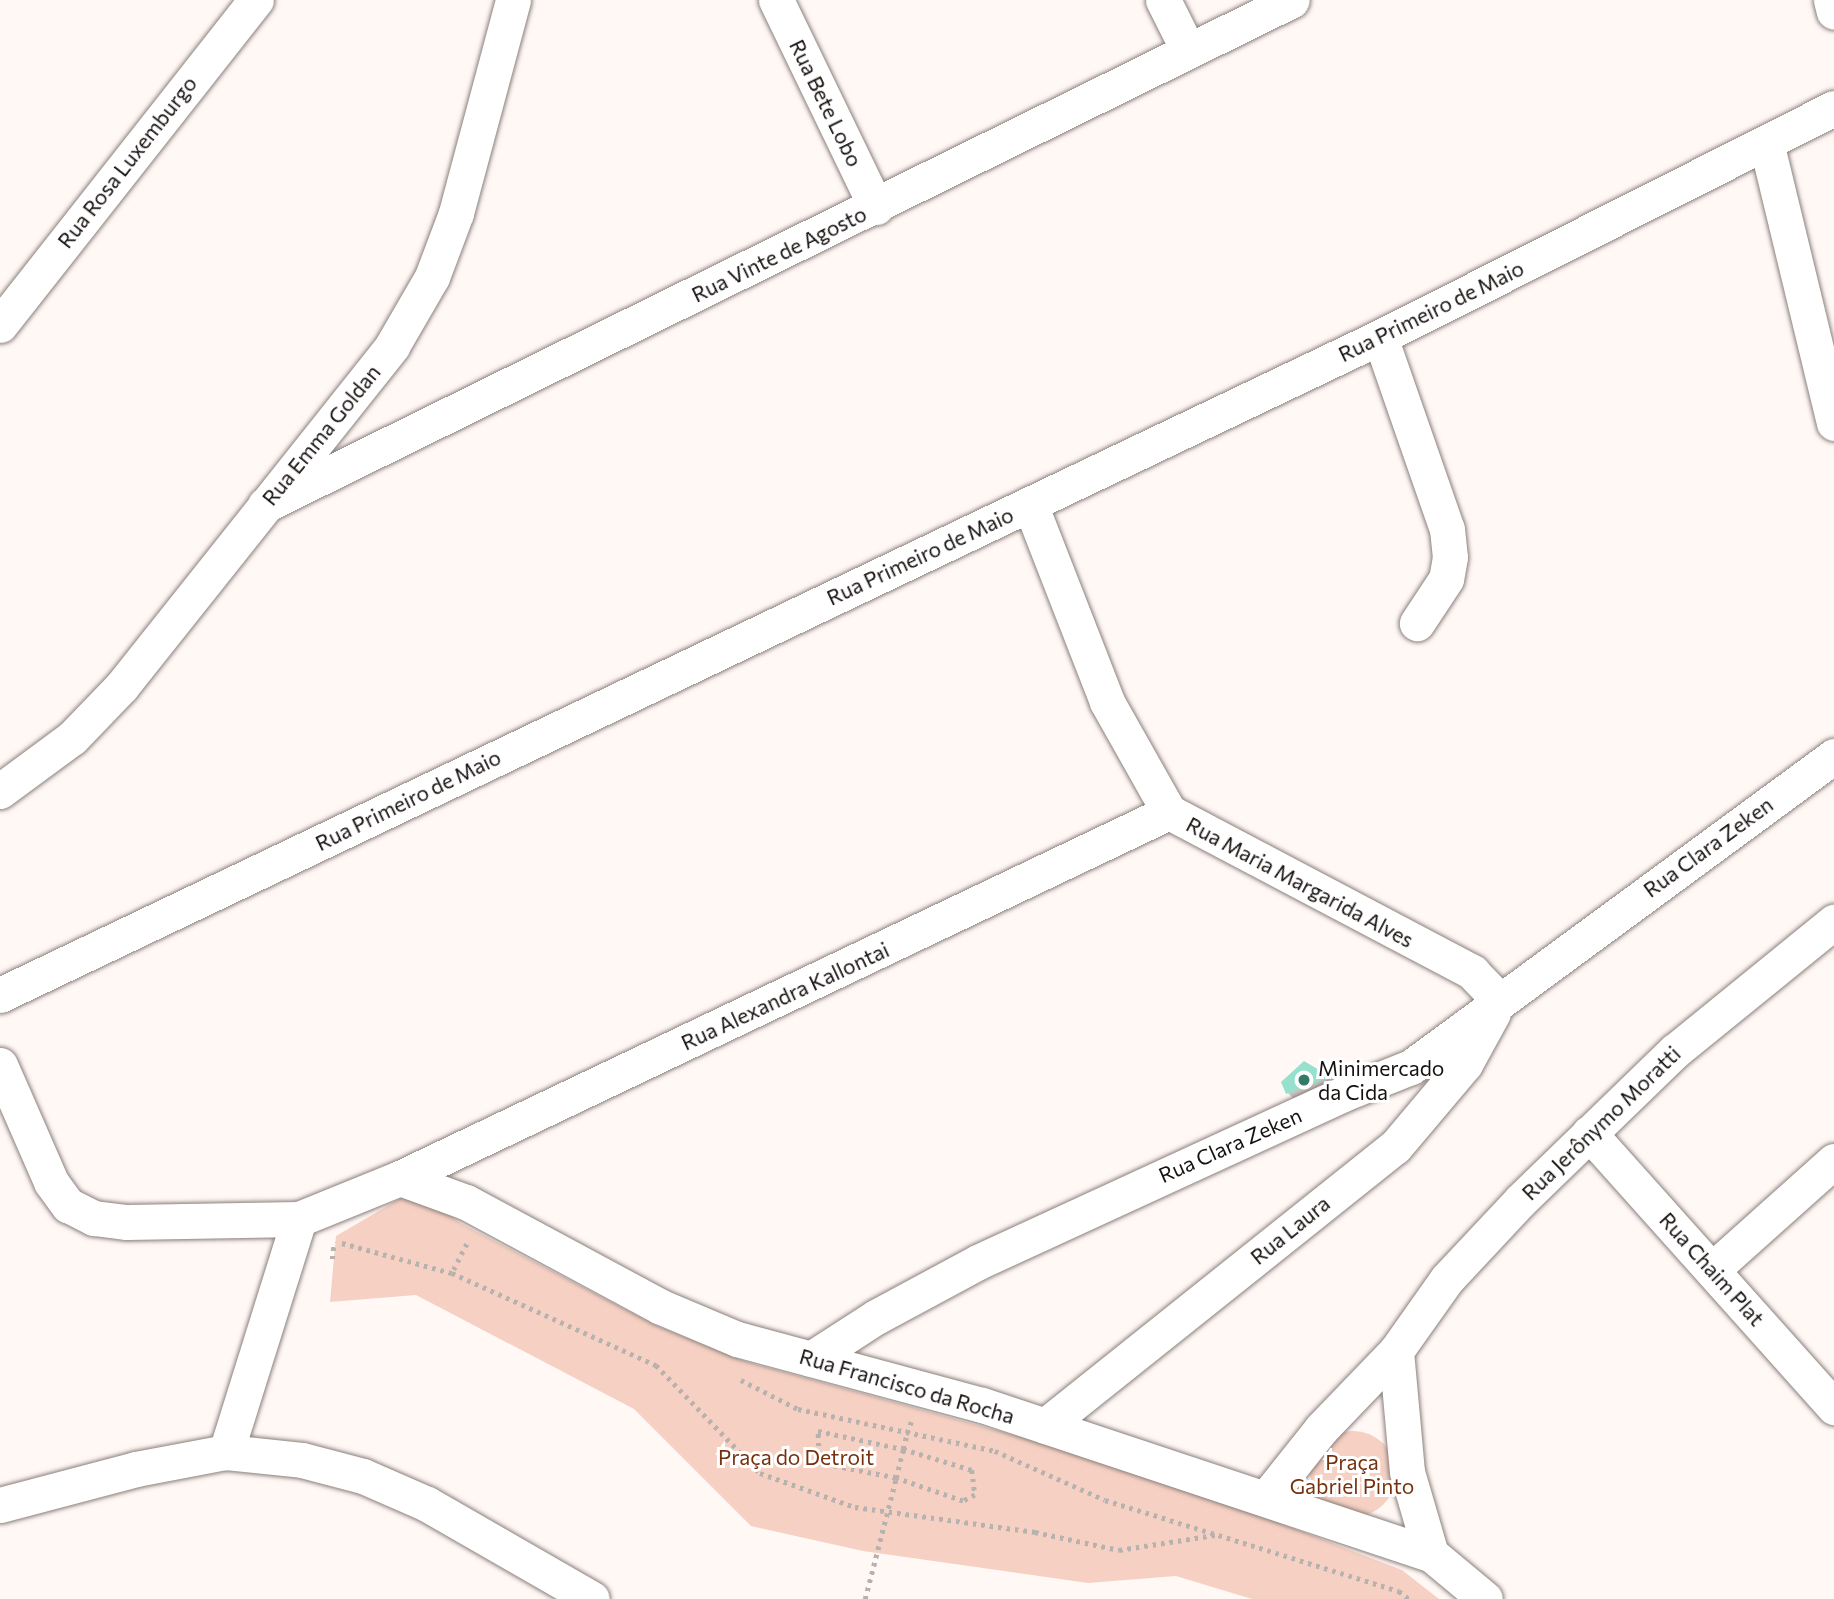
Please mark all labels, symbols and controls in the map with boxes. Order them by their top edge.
street label: Rua Bete Lobo [784,35,868,171]
street label: Rua Rosa Luxemburgo [52,71,202,253]
street label: Rua Vinte de Agosto [687,201,871,307]
street label: Rua Primeiro de Maio [1334,255,1528,367]
street label: Rua Emma Goldan [257,360,385,510]
street label: Rua Primeiro de Maio [823,502,1017,610]
street label: Rua Primeiro de Maio [311,744,505,856]
street label: Rua Clara Zeken [1638,792,1778,902]
street label: Rua Maria Margarida Alves [1182,811,1418,953]
street label: Rua Alexandra Kallontai [677,937,893,1055]
street label: Rua Jerônymo Moratti [1517,1041,1685,1205]
place label: Minimercado da Cida [1318,1055,1444,1105]
marker: Minimercado da Cida [1296,1072,1312,1088]
street label: Rua Clara Zeken [1155,1102,1305,1188]
street label: Rua Laura [1245,1190,1335,1270]
street label: Rua Chaim Plat [1654,1207,1770,1331]
street label: Rua Francisco da Rocha [797,1343,1017,1429]
park label: Praça do Detroit [718,1444,874,1470]
park label: Praça Gabriel Pinto [1290,1449,1414,1499]

